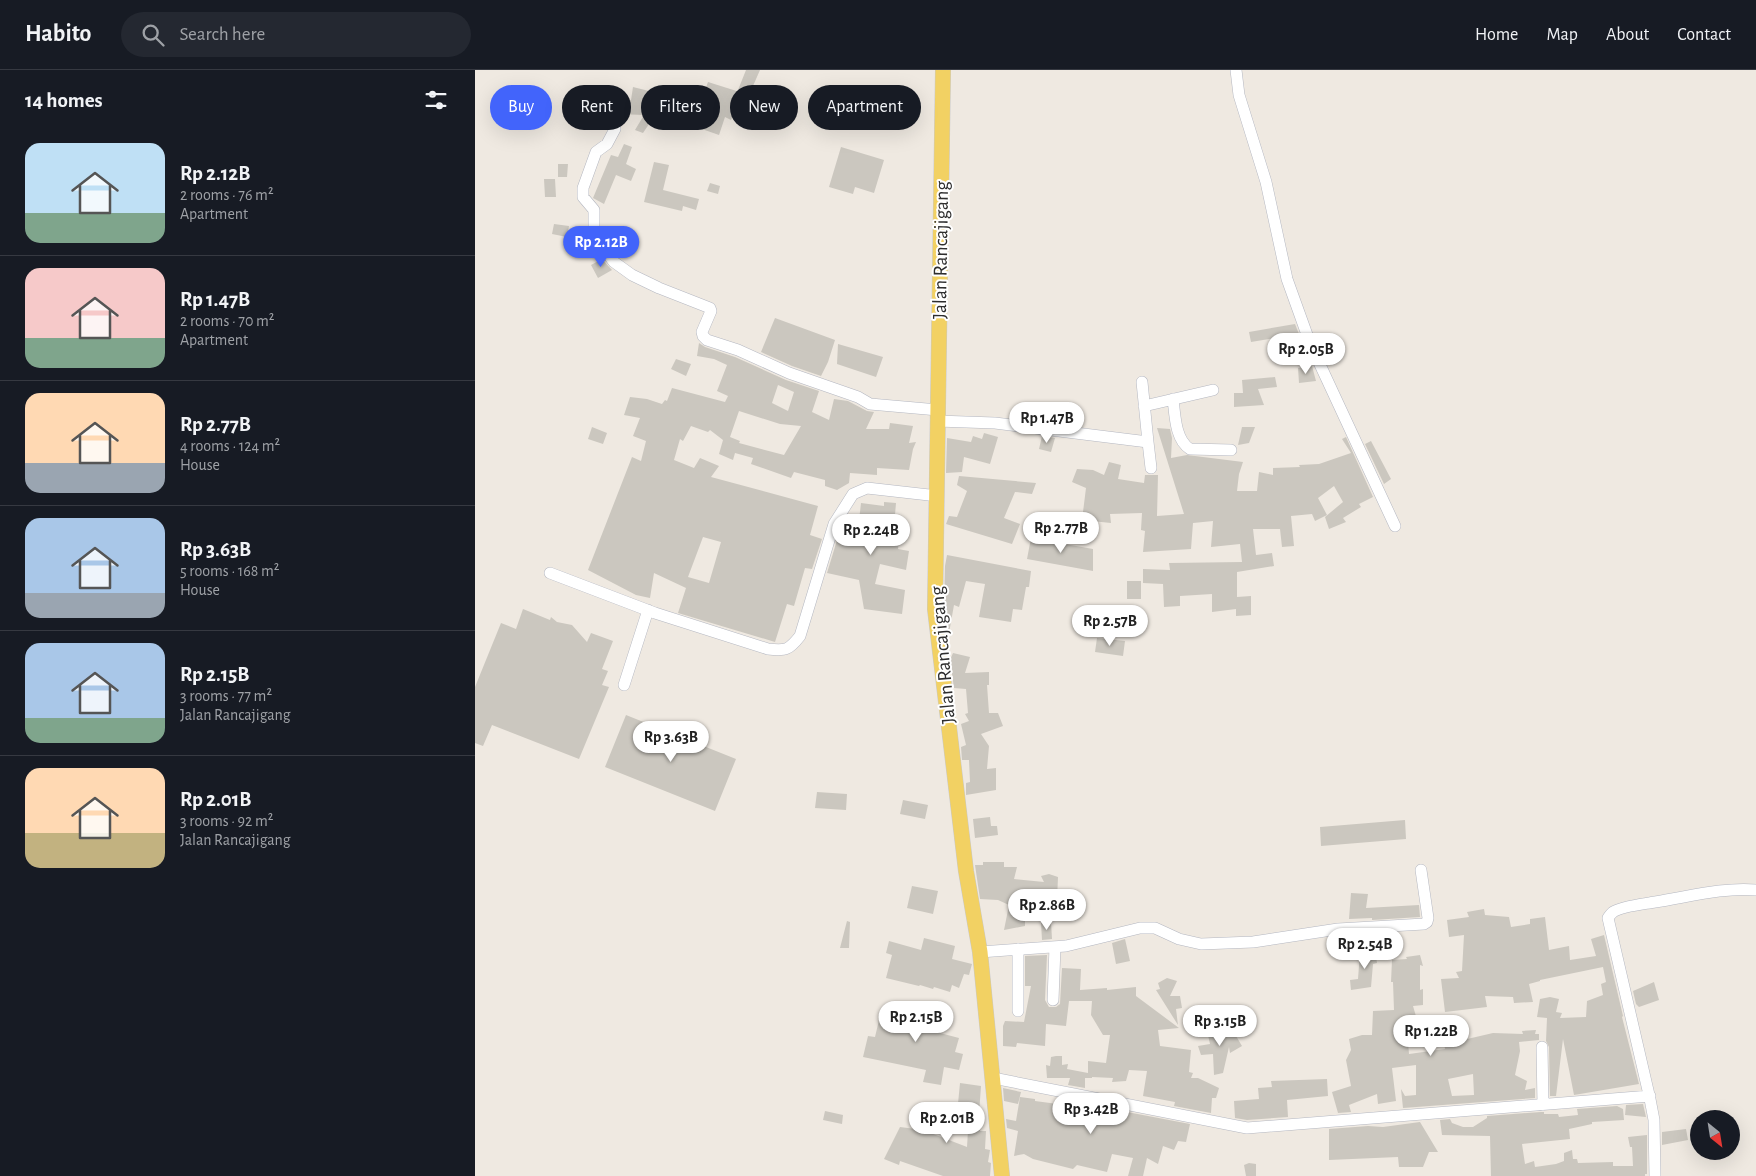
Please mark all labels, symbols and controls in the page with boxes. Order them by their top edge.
search box [121,12,471,57]
icon: search [139,21,167,49]
text: Habito [25,22,91,46]
text: Search here [179,25,265,44]
text: Home [1475,26,1518,44]
text: Map [1546,26,1578,44]
text: About [1606,26,1649,44]
text: Contact [1677,26,1731,44]
chip: Buy [490,85,552,130]
chip: Rent [562,85,631,130]
chip: Filters [641,85,720,130]
chip: New [730,85,798,130]
chip: Apartment [808,85,921,130]
icon: filters [422,86,450,114]
text: 14 homes [25,90,103,111]
icon: home [65,163,125,223]
text: Rp 2.12B [180,163,250,184]
street label: Jalan Rancajigang [930,181,952,319]
text: 2 rooms · 76 m² [180,187,274,203]
text: Apartment [180,206,248,222]
pin: Rp 2.12B [549,226,653,268]
text: Rp 2.12B [574,234,628,250]
icon: home [65,288,125,348]
text: Rp 1.47B [180,289,250,310]
text: 2 rooms · 70 m² [180,313,274,329]
text: Apartment [180,332,248,348]
pin: Rp 2.05B [1254,332,1358,375]
text: Rp 2.05B [1278,341,1334,357]
pin: Rp 1.47B [995,402,1099,444]
text: Rp 1.47B [1020,410,1074,426]
icon: home [65,413,125,473]
text: Rp 2.77B [180,414,251,435]
text: 4 rooms · 124 m² [180,438,280,454]
text: House [180,457,220,473]
pin: Rp 2.77B [1009,512,1113,554]
pin: Rp 2.24B [819,514,923,556]
text: Rp 2.77B [1034,520,1088,536]
text: Rp 2.24B [843,522,899,538]
icon: home [65,538,125,598]
text: Rp 3.63B [180,539,251,560]
text: 5 rooms · 168 m² [180,563,279,579]
text: House [180,582,220,598]
street label: Jalan Rancajigang [927,585,959,725]
pin: Rp 2.57B [1058,604,1162,647]
text: Rp 2.57B [1083,613,1137,629]
icon: home [65,663,125,723]
text: Rp 2.15B [180,664,250,685]
text: 3 rooms · 77 m² [180,688,272,704]
text: Jalan Rancajigang [180,707,291,723]
pin: Rp 3.63B [619,720,723,763]
text: Rp 3.63B [644,729,698,745]
icon: home [65,788,125,848]
text: Rp 2.01B [180,789,251,810]
text: 3 rooms · 92 m² [180,813,273,829]
text: Jalan Rancajigang [180,832,291,848]
pin: Rp 2.86B [995,888,1099,931]
text: Rp 2.86B [1019,897,1075,913]
pin: Rp 2.54B [1313,928,1417,970]
text: Rp 2.54B [1337,936,1393,952]
pin: Rp 2.15B [864,1000,968,1043]
pin: Rp 3.15B [1168,1004,1272,1047]
text: Rp 2.15B [890,1009,942,1025]
text: Rp 3.15B [1194,1013,1246,1029]
pin: Rp 1.22B [1379,1014,1483,1057]
text: Rp 1.22B [1404,1023,1458,1039]
pin: Rp 3.42B [1039,1092,1143,1135]
text: Rp 3.42B [1063,1101,1119,1117]
pin: Rp 2.01B [895,1102,999,1144]
text: Rp 2.01B [920,1110,974,1126]
north arrow [1690,1110,1740,1160]
map controls [1690,1110,1740,1160]

